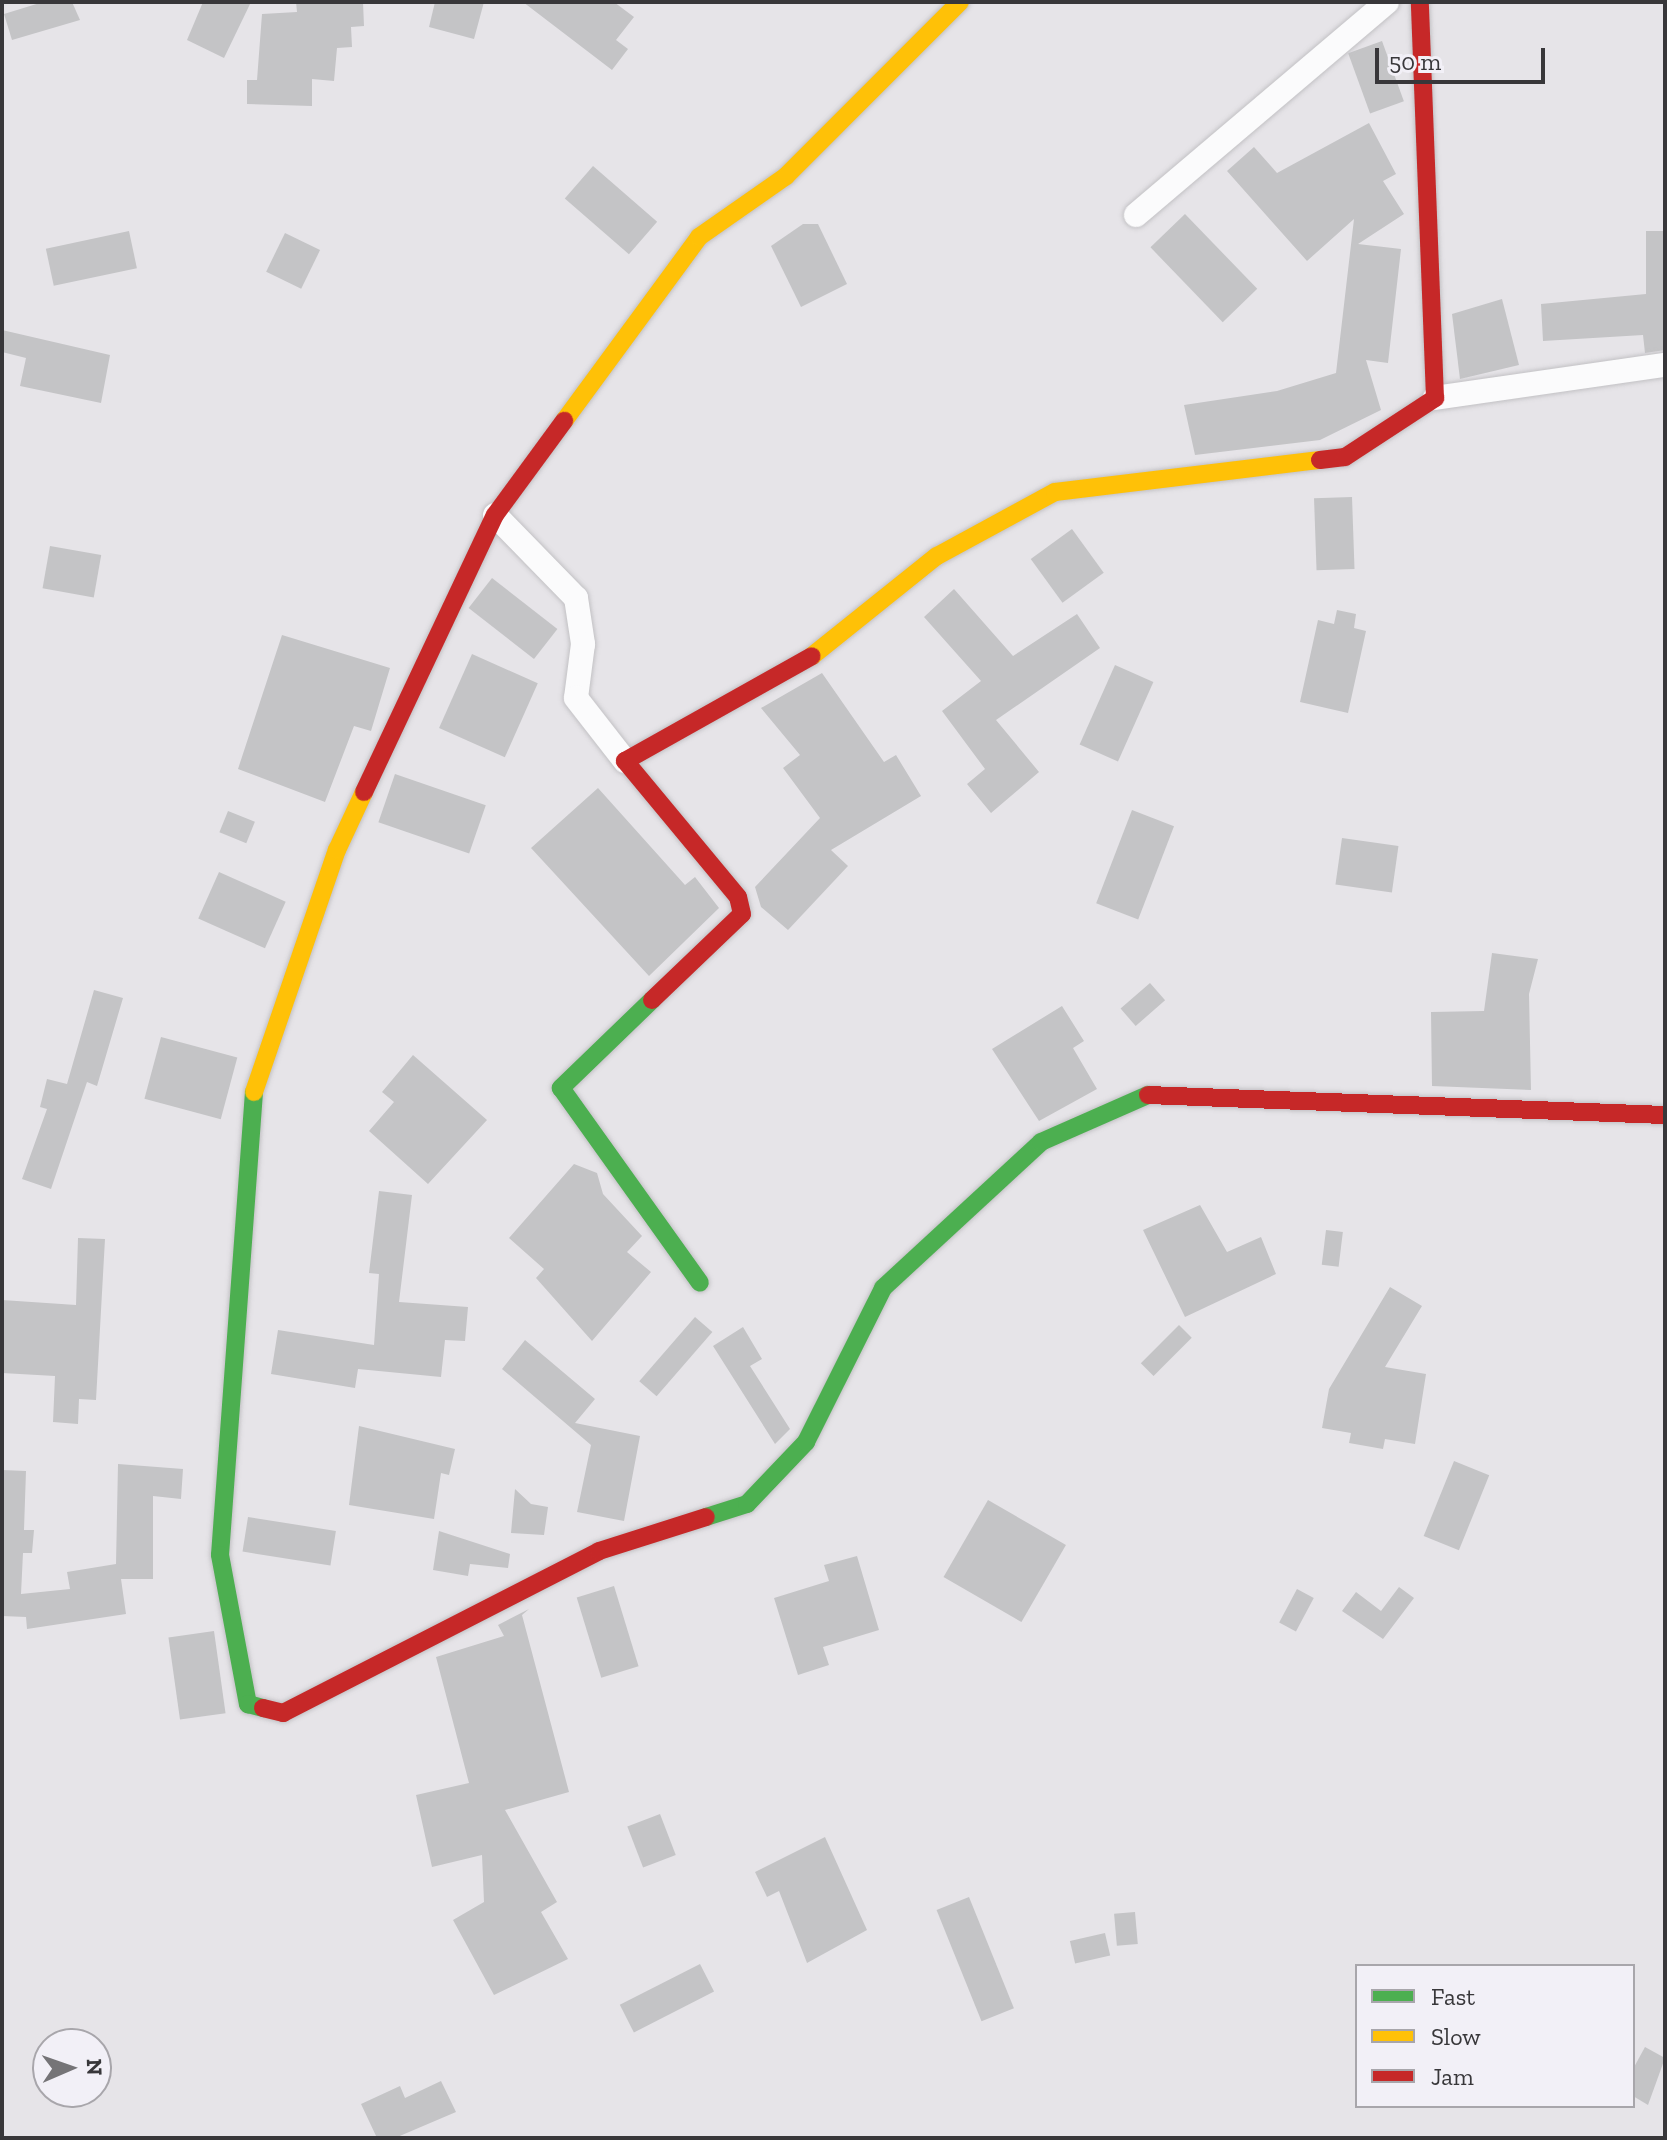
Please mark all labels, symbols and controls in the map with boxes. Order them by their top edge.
scale bar [1379,32,1549,82]
text: 50 m [1389,47,1441,76]
legend [1355,1964,1635,2108]
text: Fast [1431,1982,1475,2011]
text: Slow [1431,2022,1481,2051]
north arrow [32,2028,112,2108]
text: N [81,2058,108,2076]
text: Jam [1431,2062,1474,2091]

